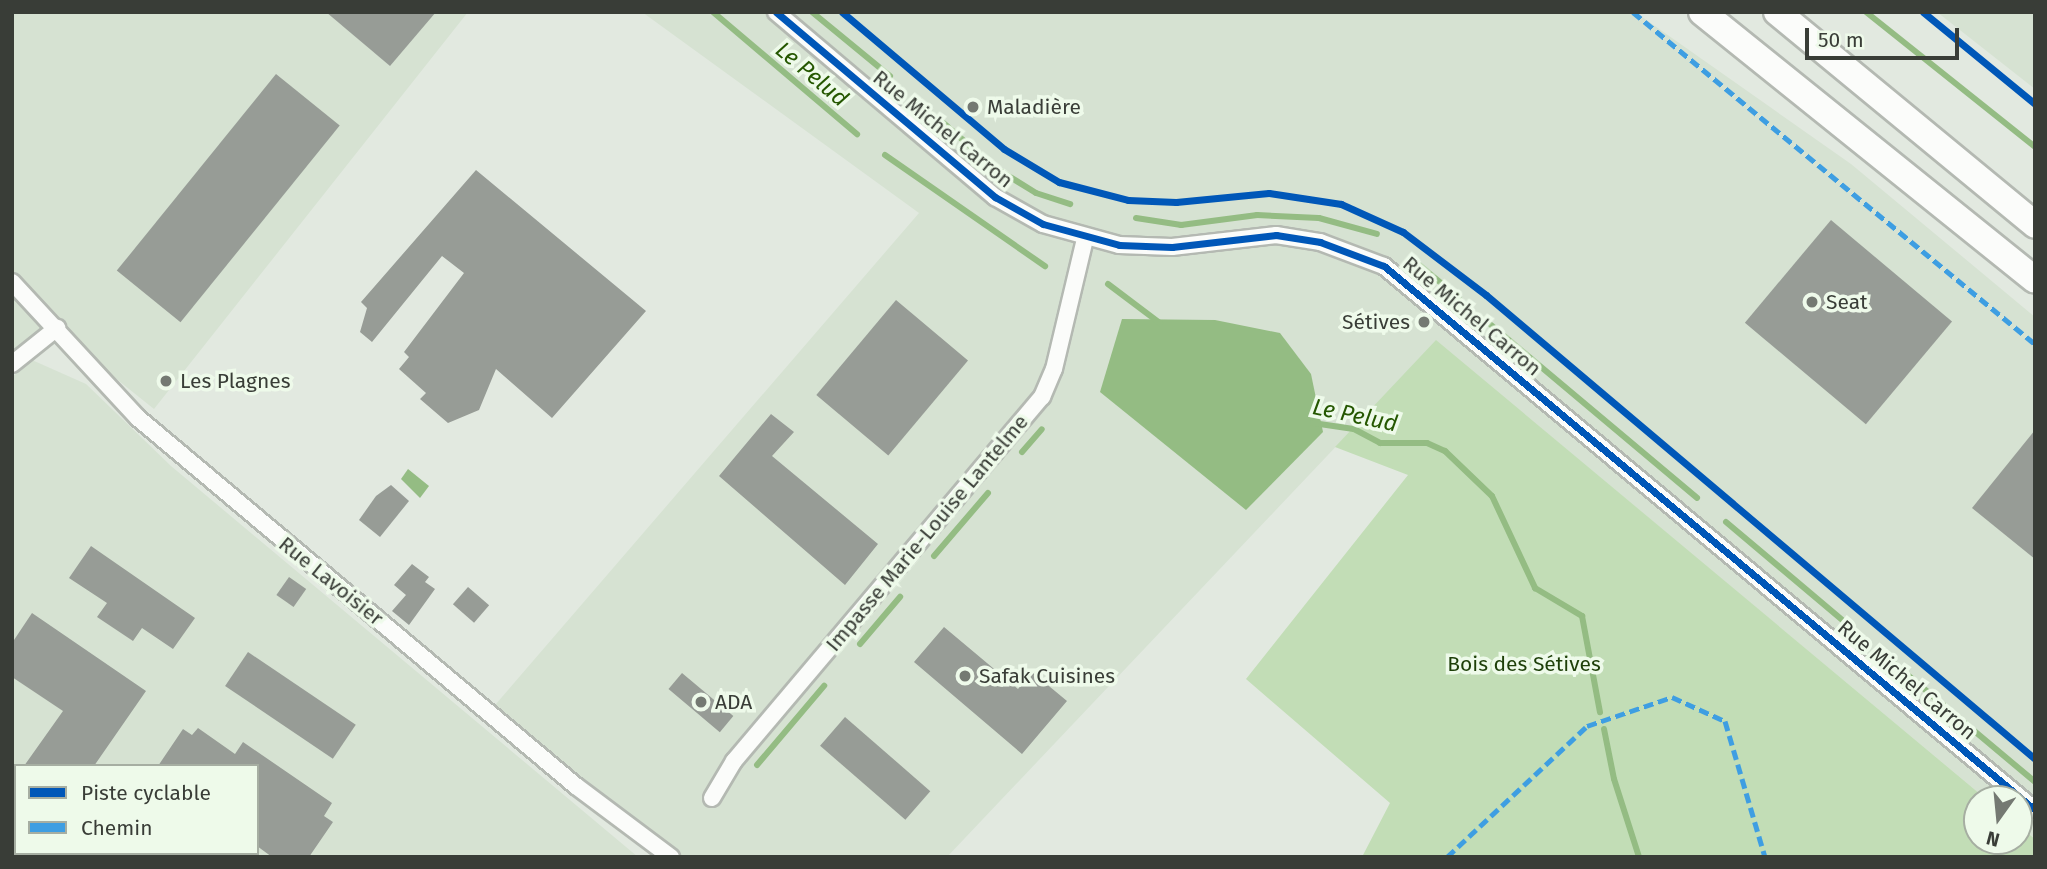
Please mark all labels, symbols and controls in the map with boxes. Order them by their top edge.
scale bar [1809,14,1963,58]
text: 50 m [1818,27,1864,53]
water label: Le Pelud [770,36,854,112]
street label: Rue Michel Carron [868,65,1018,193]
place label: Maladière [987,94,1081,120]
marker: Maladière [965,99,981,115]
street label: Rue Michel Carron [1398,251,1546,381]
place label: Seat [1826,289,1868,315]
marker: Seat [1804,294,1820,310]
place label: Sétives [1342,309,1410,335]
marker: Sétives [1416,314,1432,330]
place label: Les Plagnes [180,368,290,394]
marker: Les Plagnes [158,373,174,389]
water label: Le Pelud [1310,393,1400,437]
street label: Impasse Marie-Louise Lantelme [821,410,1033,656]
street label: Rue Lavoisier [274,531,388,631]
street label: Rue Michel Carron [1833,615,1981,745]
park label: Bois des Sétives [1447,651,1601,677]
place label: Safak Cuisines [979,663,1115,689]
marker: Safak Cuisines [957,668,973,684]
place label: ADA [715,689,752,715]
marker: ADA [693,694,709,710]
legend [14,764,259,855]
text: Piste cyclable [81,780,211,806]
north arrow [1963,785,2033,855]
text: Chemin [81,815,153,841]
text: N [1984,826,2002,852]

